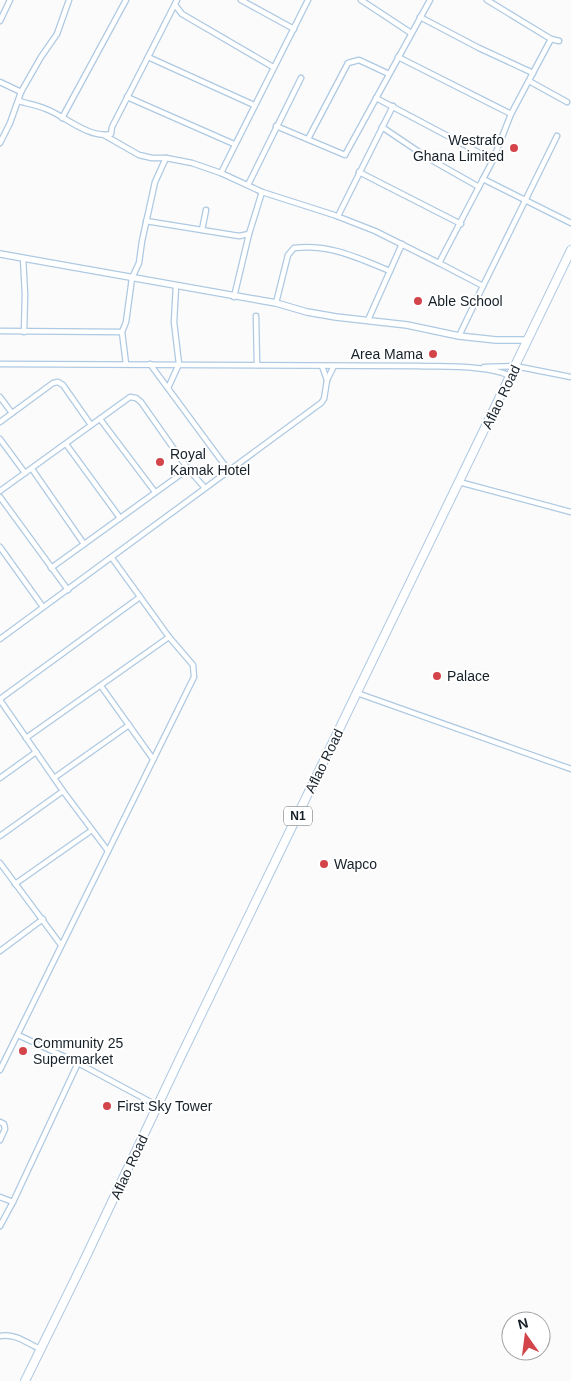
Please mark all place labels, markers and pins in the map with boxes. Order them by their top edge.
place label: Westrafo Ghana Limited [413,132,504,164]
marker: Westrafo Ghana Limited [508,142,520,154]
place label: Able School [428,293,503,309]
marker: Able School [412,295,424,307]
place label: Area Mama [351,346,423,362]
marker: Area Mama [427,348,439,360]
place label: Royal Kamak Hotel [170,446,250,478]
marker: Royal Kamak Hotel [154,456,166,468]
place label: Palace [447,668,490,684]
marker: Palace [431,670,443,682]
place label: Wapco [334,856,377,872]
marker: Wapco [318,858,330,870]
place label: Community 25 Supermarket [33,1035,123,1067]
marker: Community 25 Supermarket [17,1045,29,1057]
place label: First Sky Tower [117,1098,213,1114]
marker: First Sky Tower [101,1100,113,1112]

